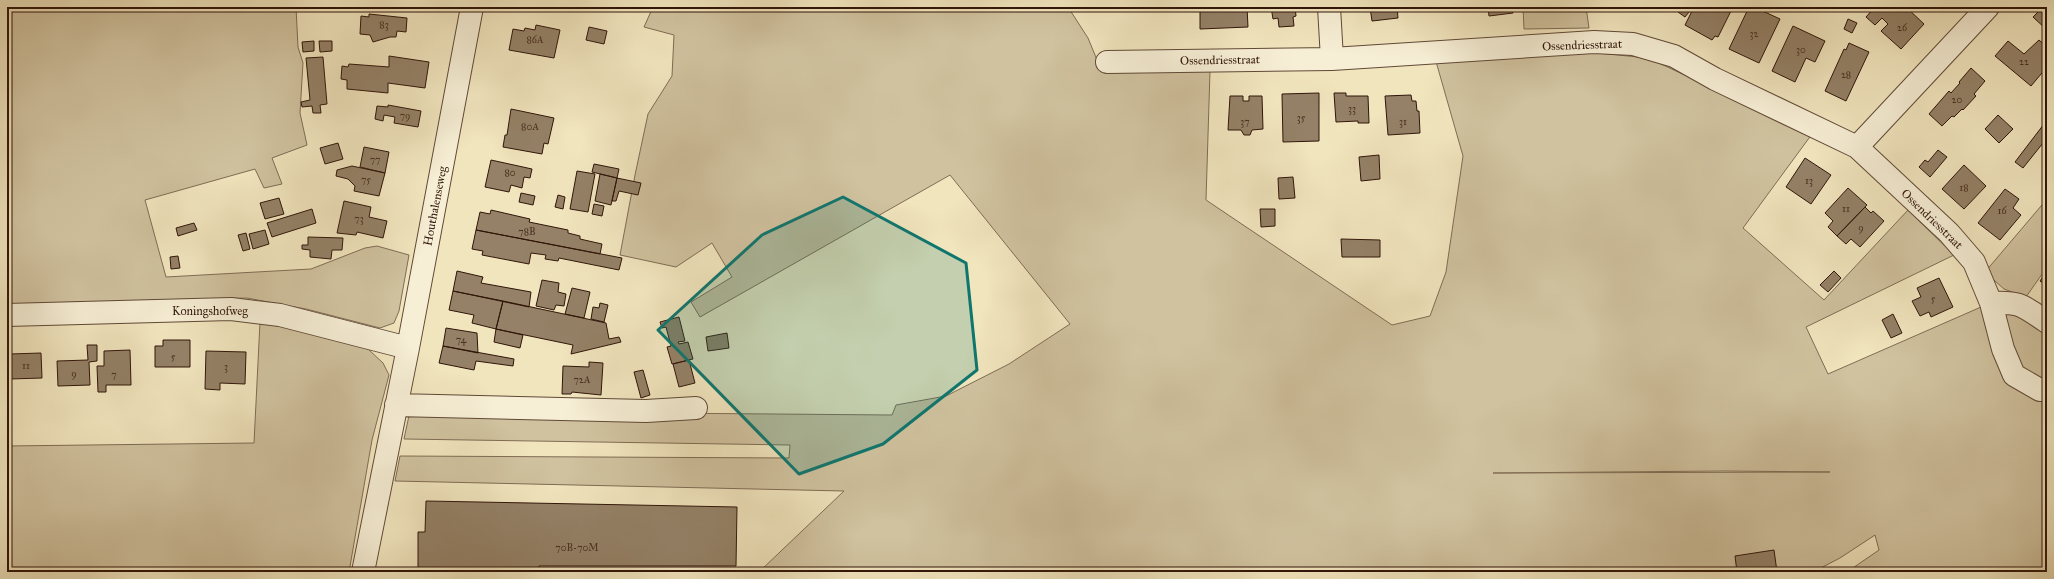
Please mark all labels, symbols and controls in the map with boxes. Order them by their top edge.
house number: 83 [379,19,389,31]
house number: 26 [1897,22,1908,34]
house number: 32 [1750,28,1759,40]
house number: 86A [526,34,544,46]
street label: Ossendriesstraat [1542,37,1623,53]
house number: 30 [1796,44,1806,56]
street label: Ossendriesstraat [1180,52,1261,68]
house number: 22 [2019,56,2029,68]
house number: 28 [1841,69,1851,81]
house number: 20 [1952,94,1963,106]
house number: 33 [1348,103,1356,115]
house number: 79 [400,110,410,122]
house number: 35 [1297,112,1306,124]
house number: 37 [1240,116,1250,128]
house number: 31 [1399,116,1407,128]
house number: 80A [521,121,539,133]
house number: 77 [370,154,380,166]
street label: Houthalenseweg [420,164,451,247]
house number: 80 [504,167,516,179]
house number: 75 [361,174,371,186]
house number: 13 [1805,175,1813,187]
house number: 18 [1959,182,1969,194]
street label: Ossendriesstraat [1898,186,1966,252]
house number: 11 [1842,203,1850,215]
house number: 16 [1997,205,2007,217]
house number: 73 [354,213,364,225]
house number: 9 [1858,222,1864,234]
house number: 78B [518,226,536,238]
house number: 5 [1931,293,1936,305]
street label: Koningshofweg [172,304,248,319]
house number: 74 [456,334,467,346]
house number: 5 [171,351,176,363]
house number: 11 [22,360,30,372]
house number: 3 [224,361,228,373]
house number: 9 [71,368,77,380]
house number: 7 [111,369,117,381]
house number: 72A [573,374,591,386]
house number: 70B-70M [555,542,599,554]

